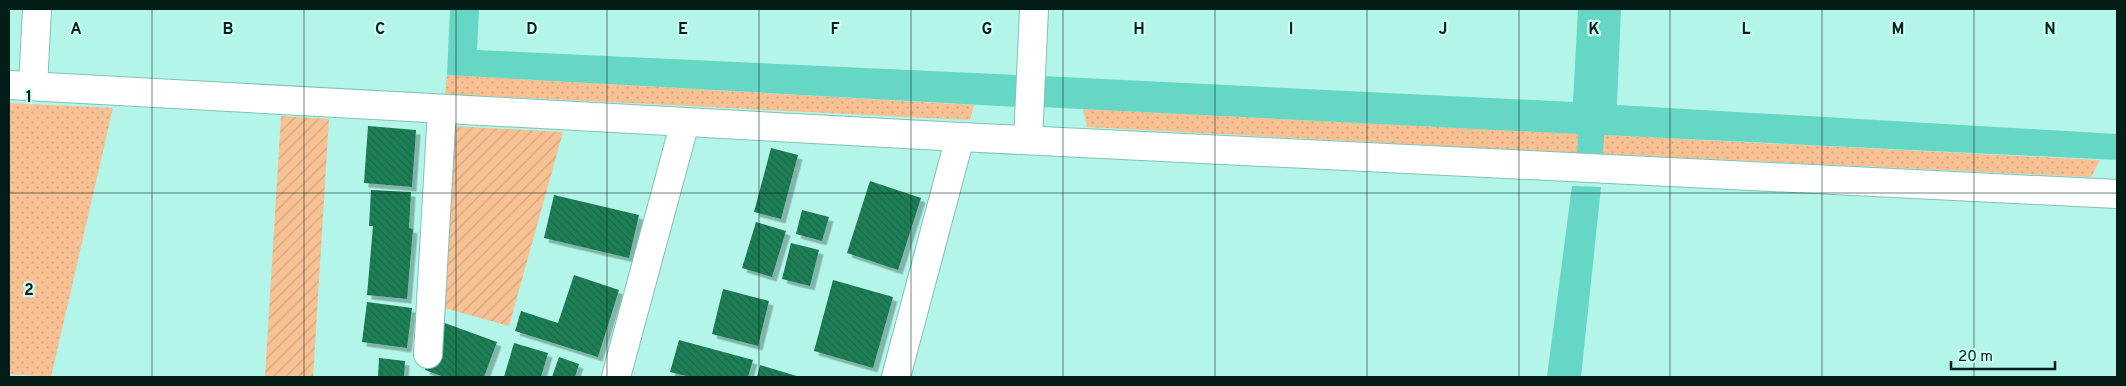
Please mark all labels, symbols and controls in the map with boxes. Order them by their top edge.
text: A [70,20,82,40]
text: B [222,20,234,40]
text: C [375,20,385,40]
text: D [526,20,538,40]
text: E [678,20,688,40]
text: F [830,20,840,40]
text: G [982,20,992,40]
text: H [1133,20,1145,40]
text: I [1289,20,1293,40]
text: J [1439,20,1447,40]
text: K [1588,20,1600,40]
text: L [1741,20,1751,40]
text: M [1892,20,1904,40]
text: N [2044,20,2056,40]
text: 1 [26,88,32,108]
text: 2 [24,281,34,301]
scale bar [1951,338,2055,370]
text: 20 m [1958,348,1993,367]

